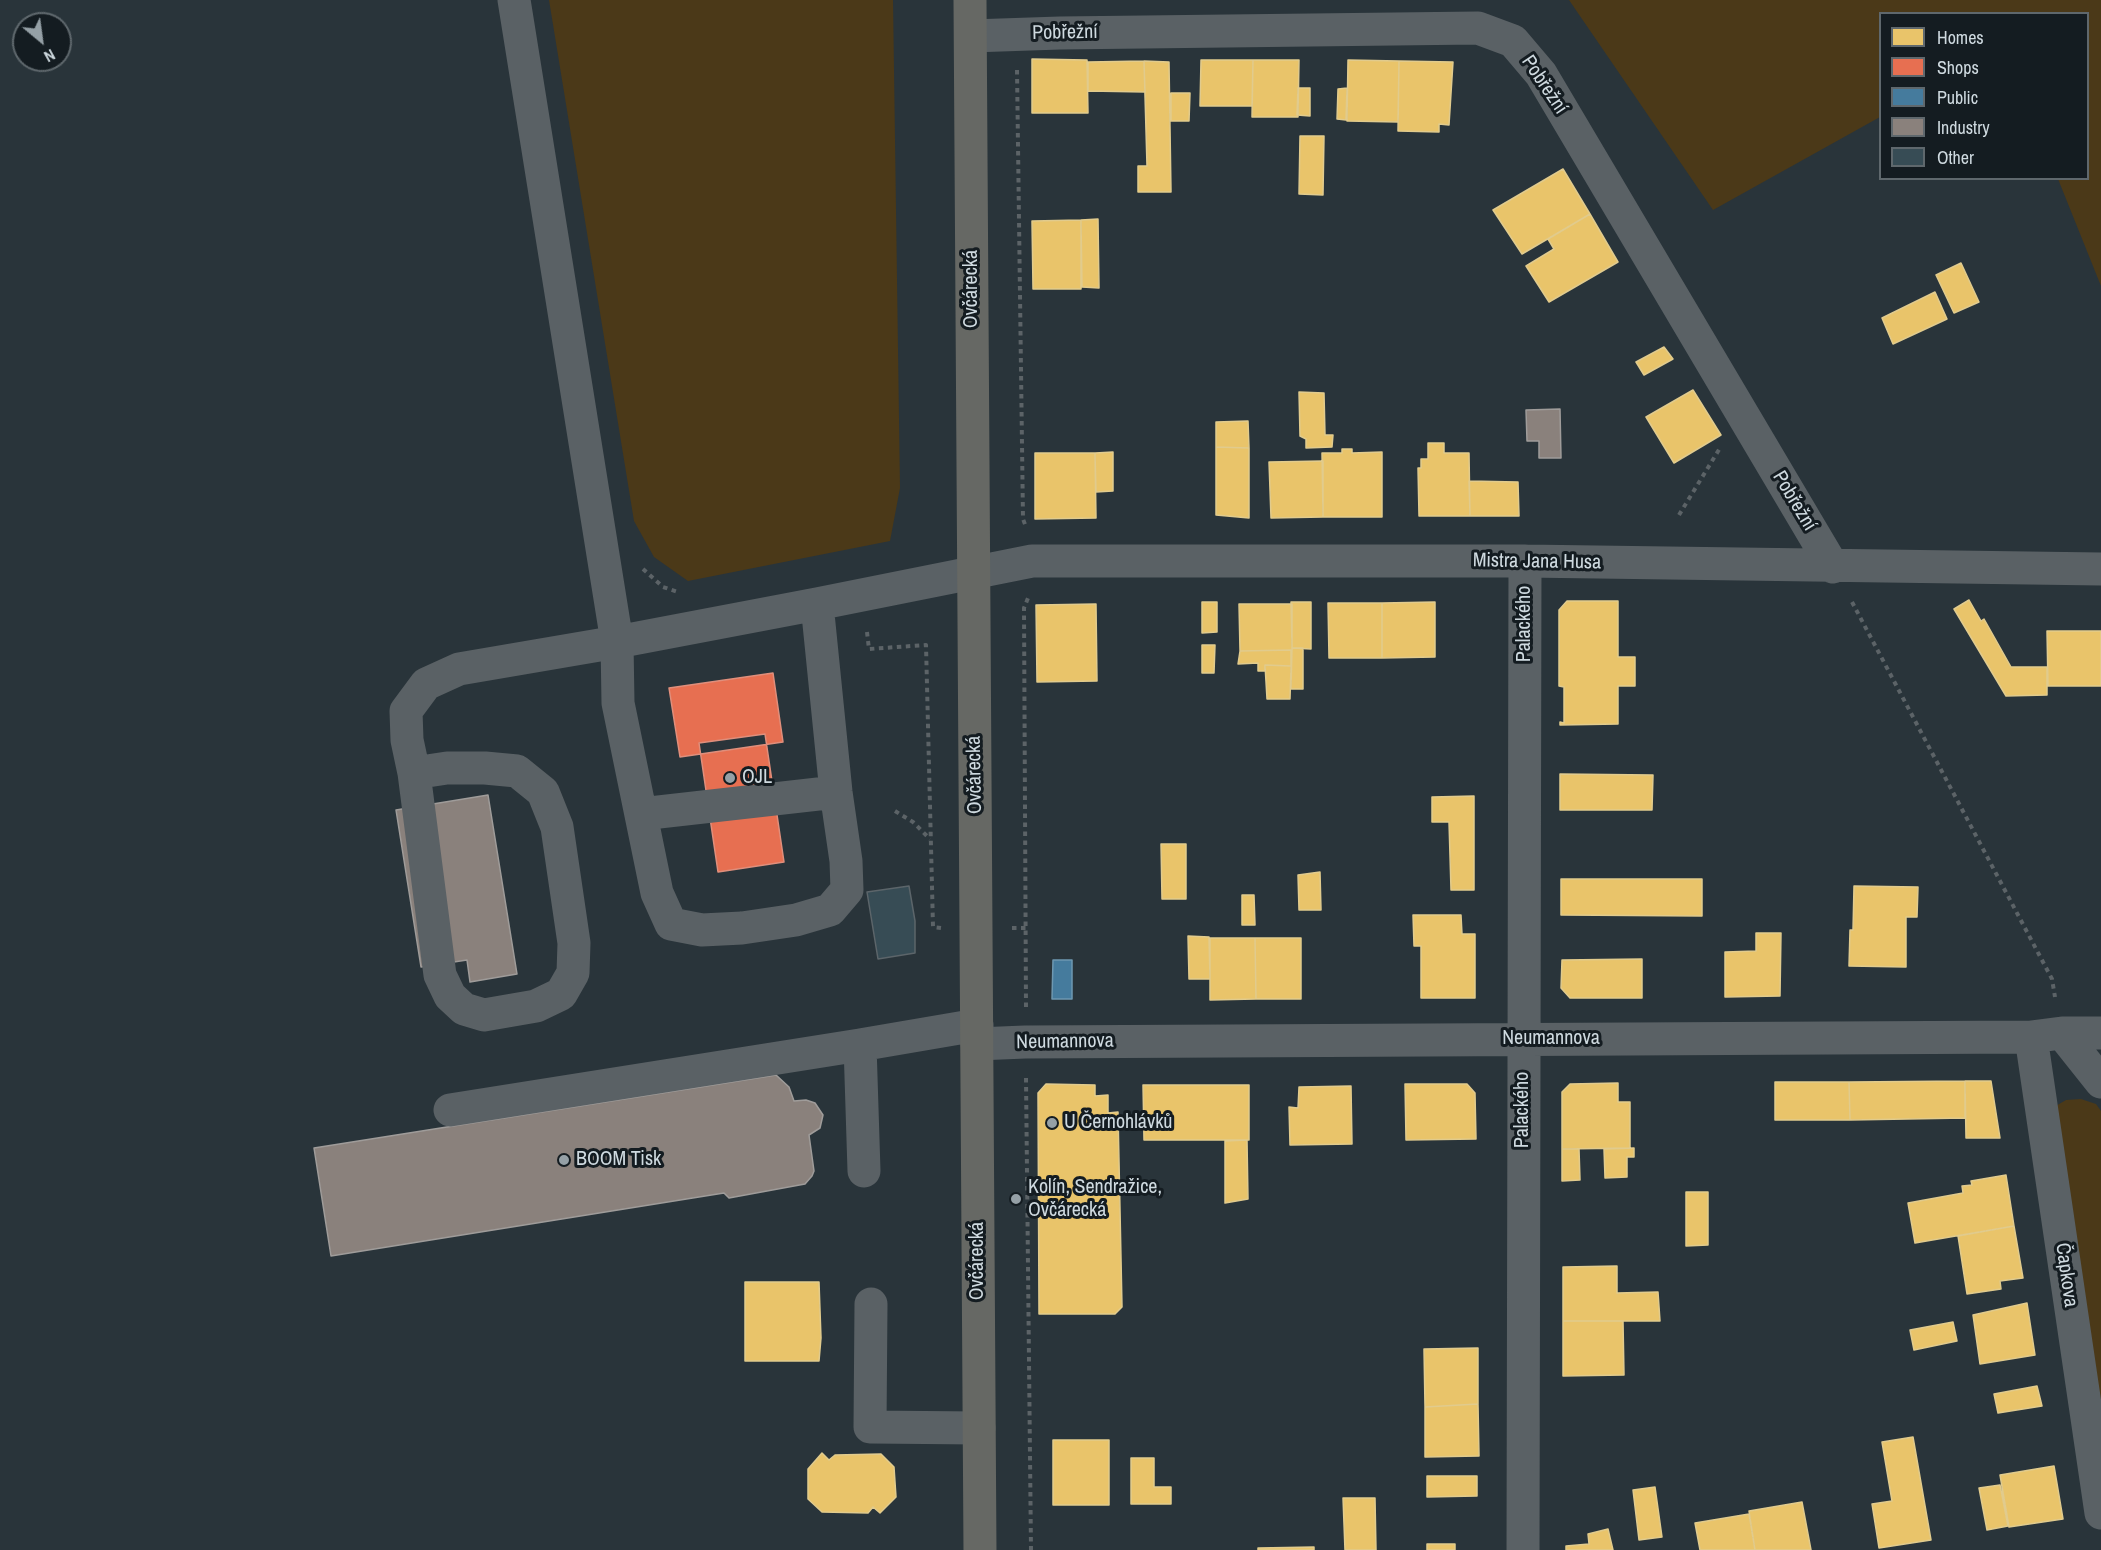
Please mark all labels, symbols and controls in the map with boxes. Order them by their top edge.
north arrow [12,12,72,72]
legend [1879,12,2089,180]
street label: Pobřežní [1032,20,1098,46]
text: Homes [1937,25,1984,50]
text: N [40,44,59,68]
street label: Pobřežní [1516,51,1572,119]
text: Shops [1937,55,1979,80]
text: Public [1937,85,1978,110]
text: Industry [1937,115,1990,140]
text: Other [1937,145,1974,170]
street label: Ovčárecká [960,250,984,328]
street label: Pobřežní [1767,467,1821,535]
street label: Mistra Jana Husa [1473,549,1601,575]
street label: Palackého [1513,586,1537,662]
street label: Ovčárecká [962,736,988,814]
place label: OJL [742,766,772,790]
marker: OJL [723,771,737,785]
street label: Neumannova [1502,1027,1600,1051]
street label: Neumannova [1016,1029,1114,1055]
street label: Palackého [1511,1072,1535,1148]
place label: U Černohlávků [1064,1111,1172,1135]
marker: U Černohlávků [1045,1116,1059,1130]
place label: BOOM Tisk [576,1148,661,1172]
marker: BOOM Tisk [557,1153,571,1167]
place label: Kolín, Sendražice, Ovčárecká [1028,1176,1162,1223]
marker: Kolín, Sendražice, Ovčárecká [1009,1192,1023,1206]
street label: Ovčárecká [966,1222,990,1300]
street label: Čapkova [2050,1241,2082,1309]

